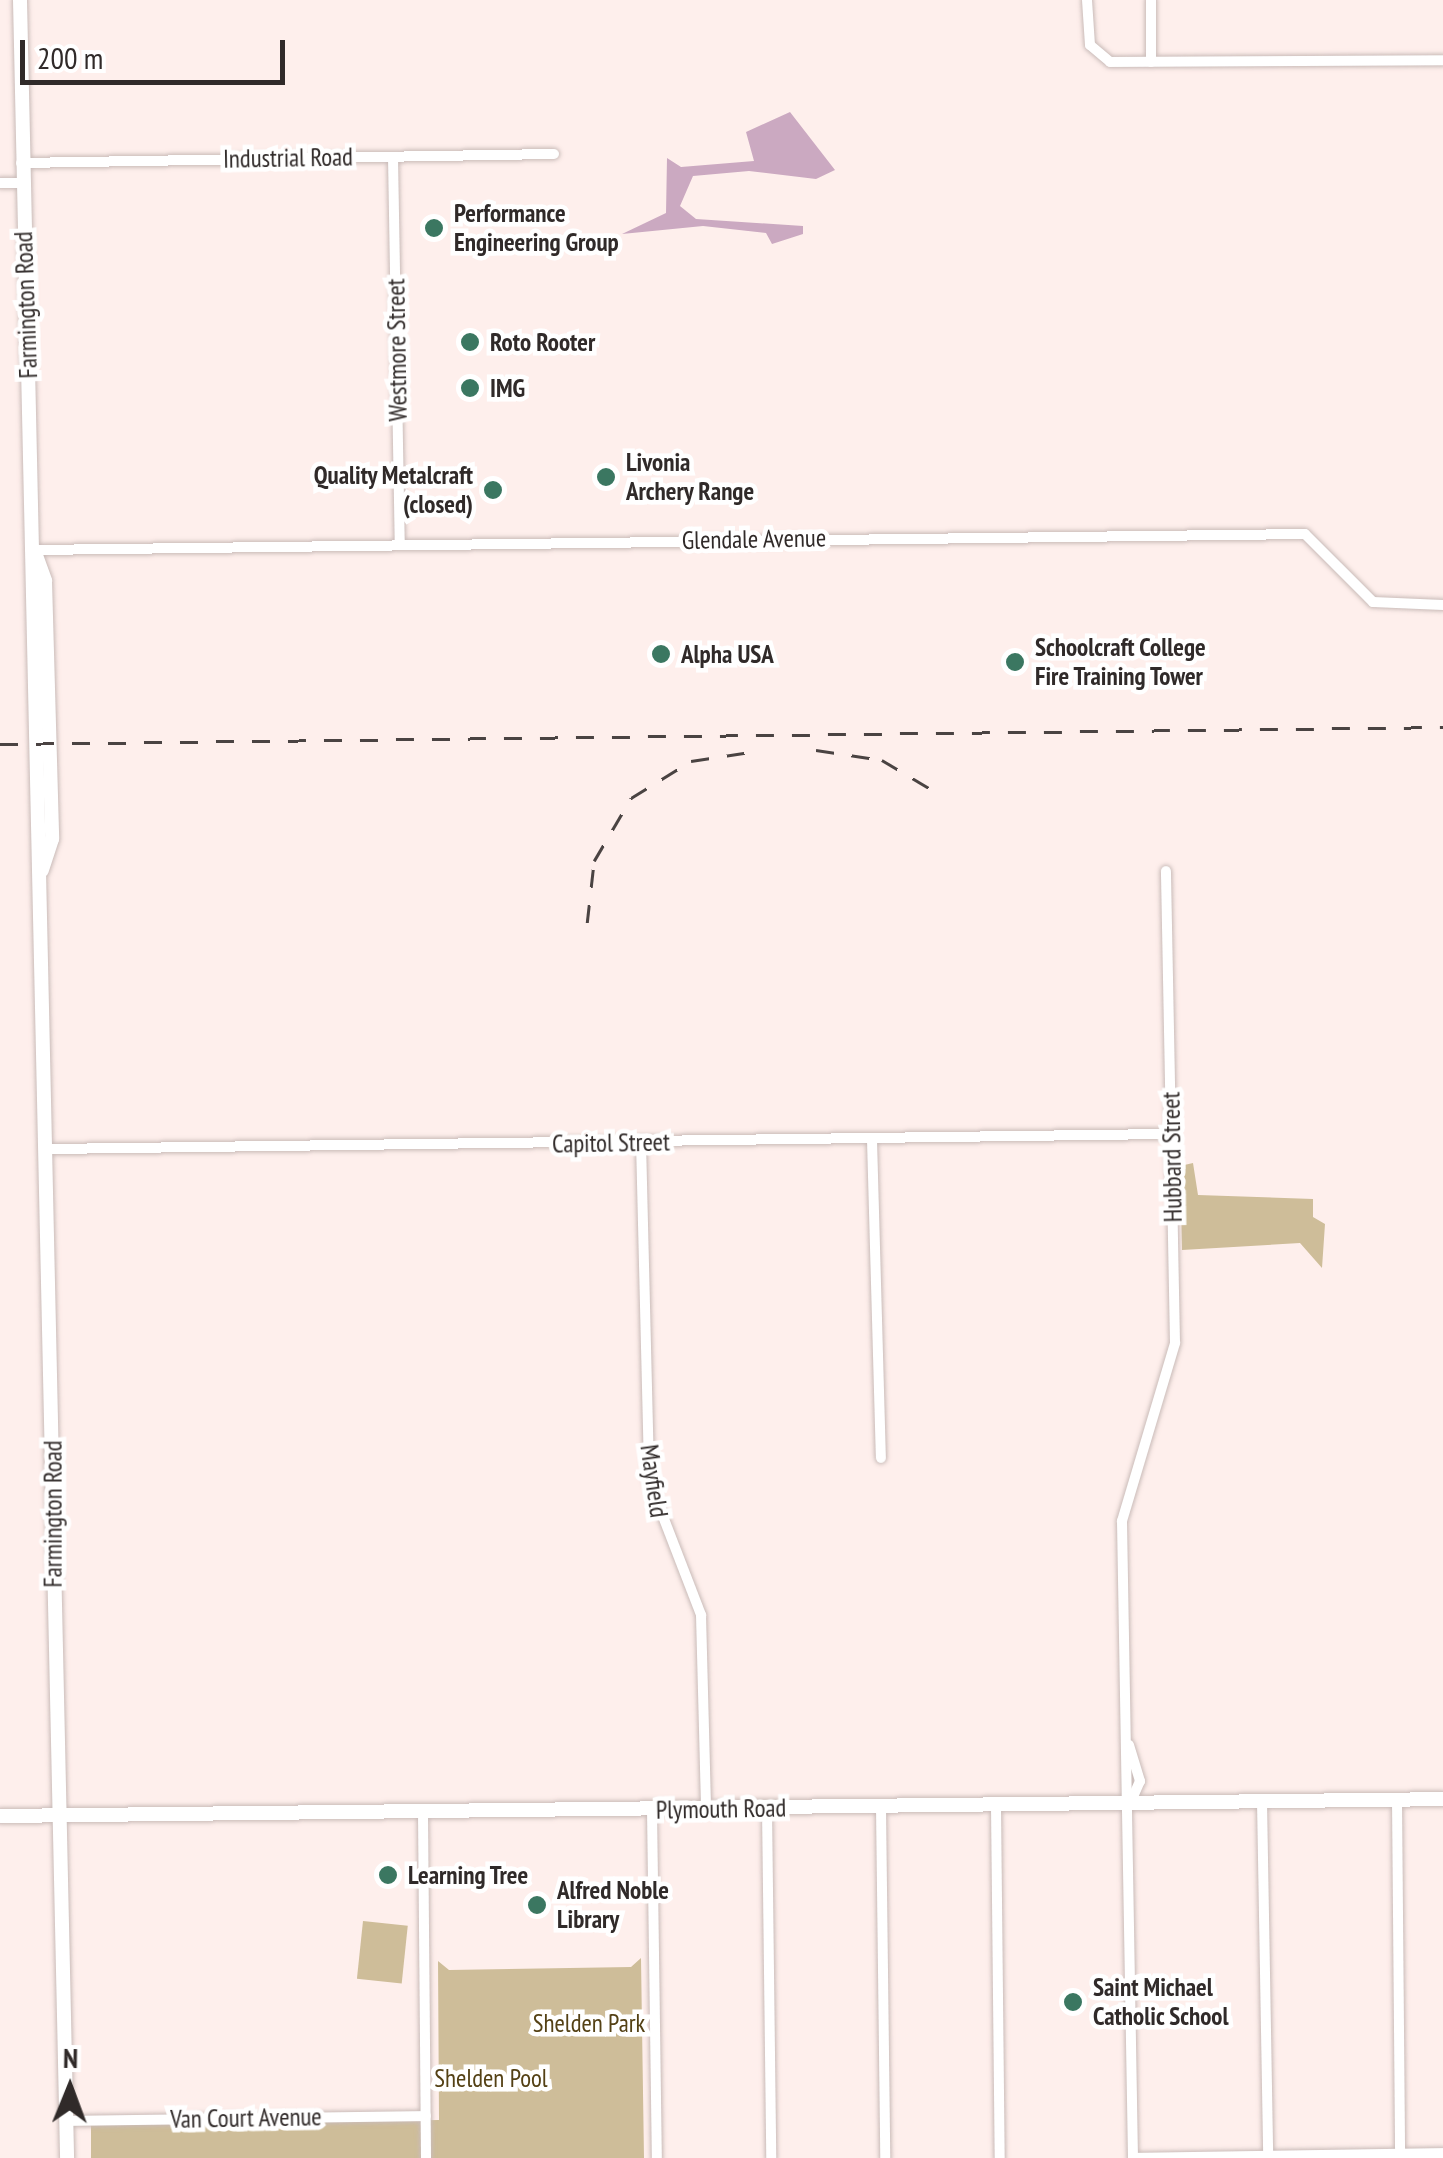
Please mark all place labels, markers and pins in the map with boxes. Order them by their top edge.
place label: Performance Engineering Group [454,199,619,258]
marker: Performance Engineering Group [423,217,445,239]
place label: Roto Rooter [490,327,595,357]
marker: Roto Rooter [459,331,481,353]
place label: IMG [490,373,525,403]
marker: IMG [459,377,481,399]
place label: Livonia Archery Range [626,448,755,507]
place label: Quality Metalcraft (closed) [313,461,473,520]
marker: Livonia Archery Range [595,466,617,488]
marker: Quality Metalcraft (closed) [482,479,504,501]
place label: Schoolcraft College Fire Training Tower [1035,633,1206,692]
place label: Alpha USA [681,639,774,669]
marker: Alpha USA [650,643,672,665]
marker: Schoolcraft College Fire Training Tower [1004,651,1026,673]
place label: Learning Tree [408,1860,529,1890]
marker: Learning Tree [377,1864,399,1886]
place label: Alfred Noble Library [557,1876,669,1935]
marker: Alfred Noble Library [526,1894,548,1916]
place label: Saint Michael Catholic School [1093,1973,1229,2032]
marker: Saint Michael Catholic School [1062,1991,1084,2013]

